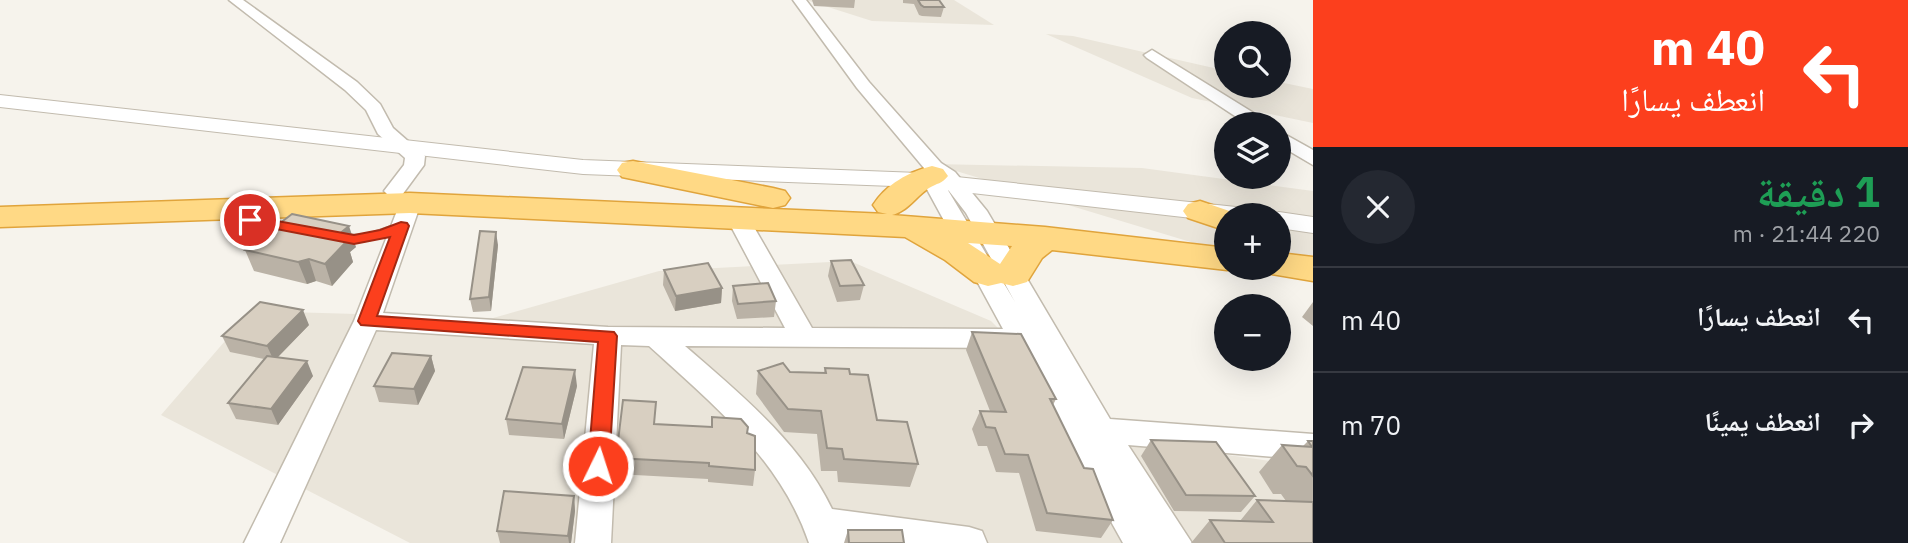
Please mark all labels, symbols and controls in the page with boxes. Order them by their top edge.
text: 40 m [1651,15,1765,78]
map controls [1214,21,1291,371]
button: search [1214,21,1291,98]
icon: left [1789,28,1880,119]
text: انعطف يسارًا [1621,78,1765,120]
button: layers [1214,112,1291,189]
text: 1 دقيقة [1757,164,1880,219]
button: close [1341,170,1415,244]
pin [220,190,280,250]
icon: arrive [231,201,269,239]
button: + [1214,203,1291,280]
text: 220 m · 21:44 [1733,218,1880,248]
button: − [1214,294,1291,371]
text: انعطف يسارًا [1697,299,1821,333]
icon: left [1842,301,1880,339]
text: 40 m [1341,303,1401,337]
text: انعطف يمينًا [1705,404,1821,438]
icon: right [1842,406,1880,444]
text: 70 m [1341,408,1401,442]
position arrow [561,429,635,503]

